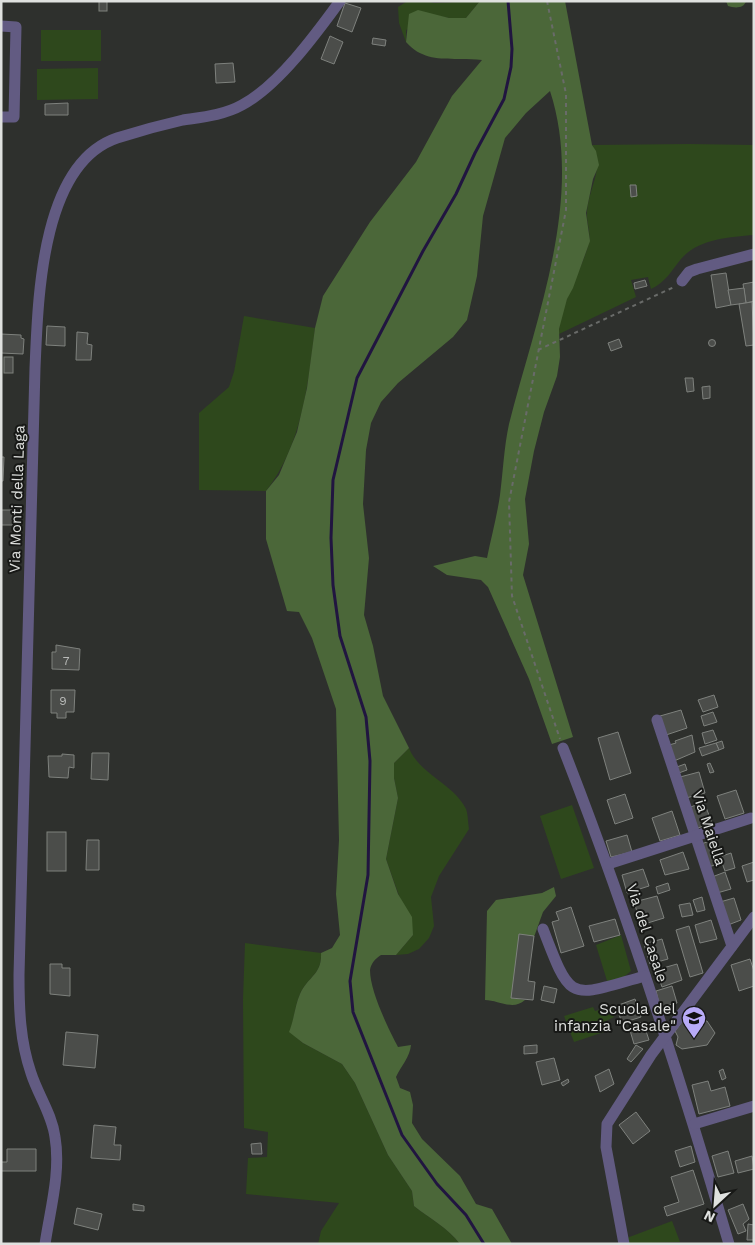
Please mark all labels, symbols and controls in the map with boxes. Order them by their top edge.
street label: Via Monti della Laga [5,424,29,573]
house number: 7 [63,654,70,668]
house number: 9 [59,694,67,708]
street label: Via Maiella [688,788,730,869]
street label: Via del Casale [623,881,671,985]
place label: Scuola del infanzia "Casale" [554,1000,676,1035]
school or university icon: Scuola del infanzia "Casale" [681,1005,707,1039]
north arrow [690,1180,740,1230]
text: N [701,1207,717,1226]

